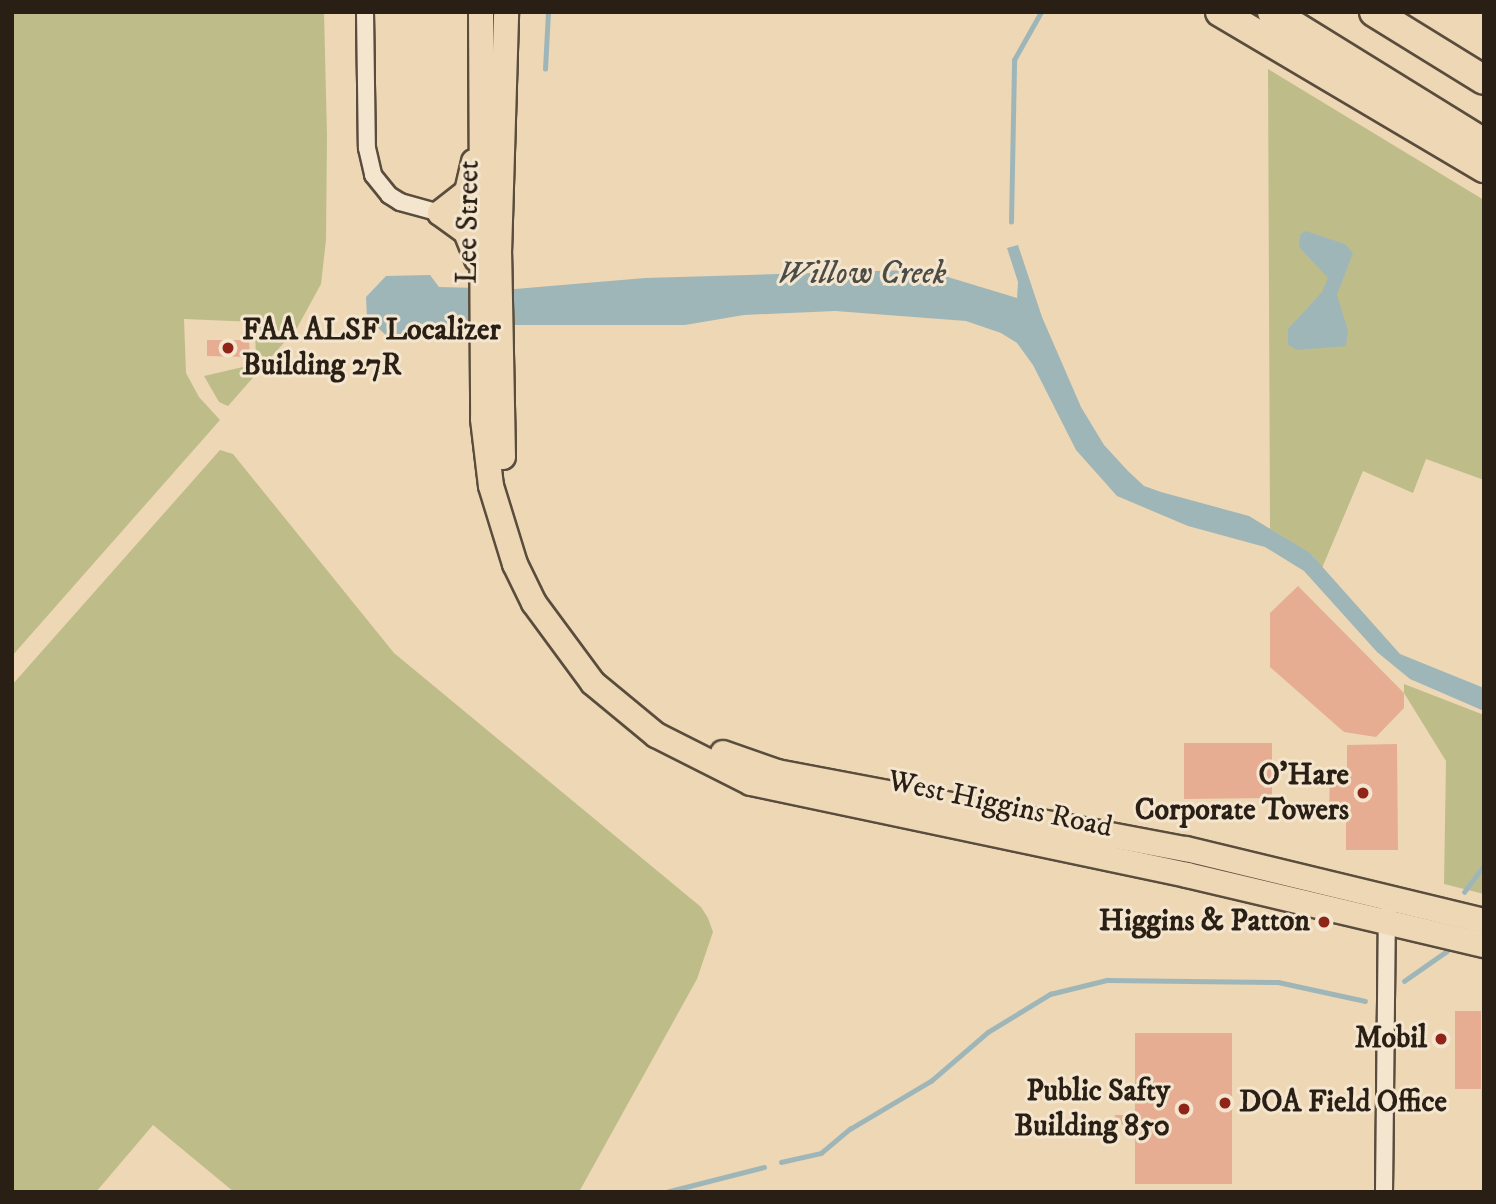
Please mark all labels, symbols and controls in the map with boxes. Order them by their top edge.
street label: Lee Street [450,160,488,284]
water label: Willow Creek [778,255,946,293]
place label: FAA ALSF Localizer Building 27R [242,313,501,384]
marker: FAA ALSF Localizer Building 27R [220,340,236,356]
place label: O'Hare Corporate Towers [1135,758,1349,828]
street label: West Higgins Road [884,764,1116,846]
marker: O'Hare Corporate Towers [1355,785,1371,801]
place label: Higgins & Patton [1099,904,1310,940]
marker: Higgins & Patton [1316,914,1332,930]
place label: Mobil [1355,1021,1427,1057]
marker: Mobil [1433,1031,1449,1047]
place label: Public Safty Building 850 [1014,1074,1170,1144]
place label: DOA Field Office [1239,1085,1447,1121]
marker: DOA Field Office [1217,1095,1233,1111]
marker: Public Safty Building 850 [1176,1101,1192,1117]

